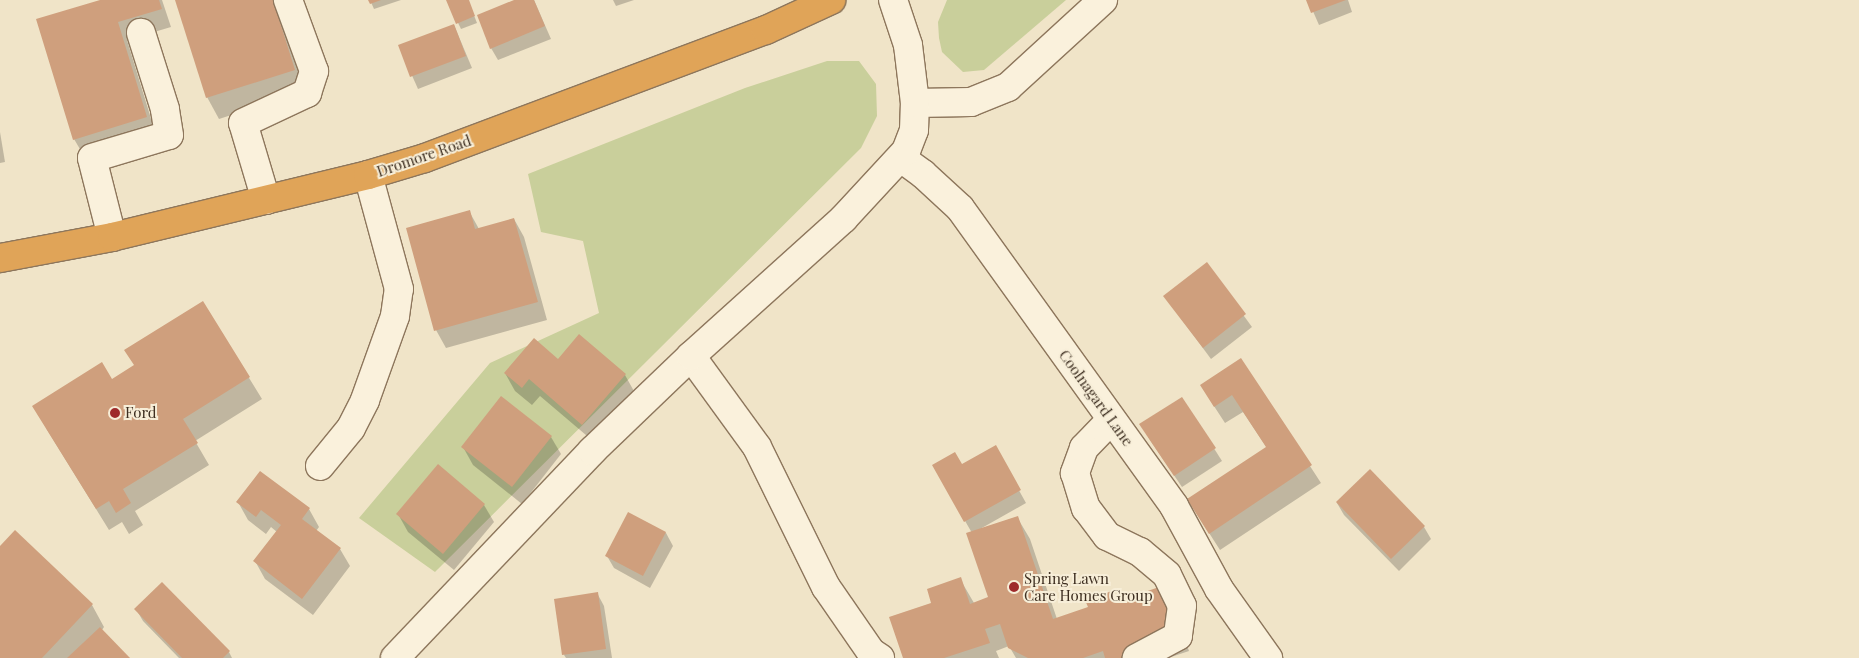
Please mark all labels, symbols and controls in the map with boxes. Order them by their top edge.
street label: Dromore Road [374,131,474,181]
street label: Coolnagard Lane [1055,347,1137,449]
place label: Ford [125,404,156,422]
marker: Ford [109,407,121,419]
place label: Spring Lawn Care Homes Group [1024,569,1153,604]
marker: Spring Lawn Care Homes Group [1008,581,1020,593]

